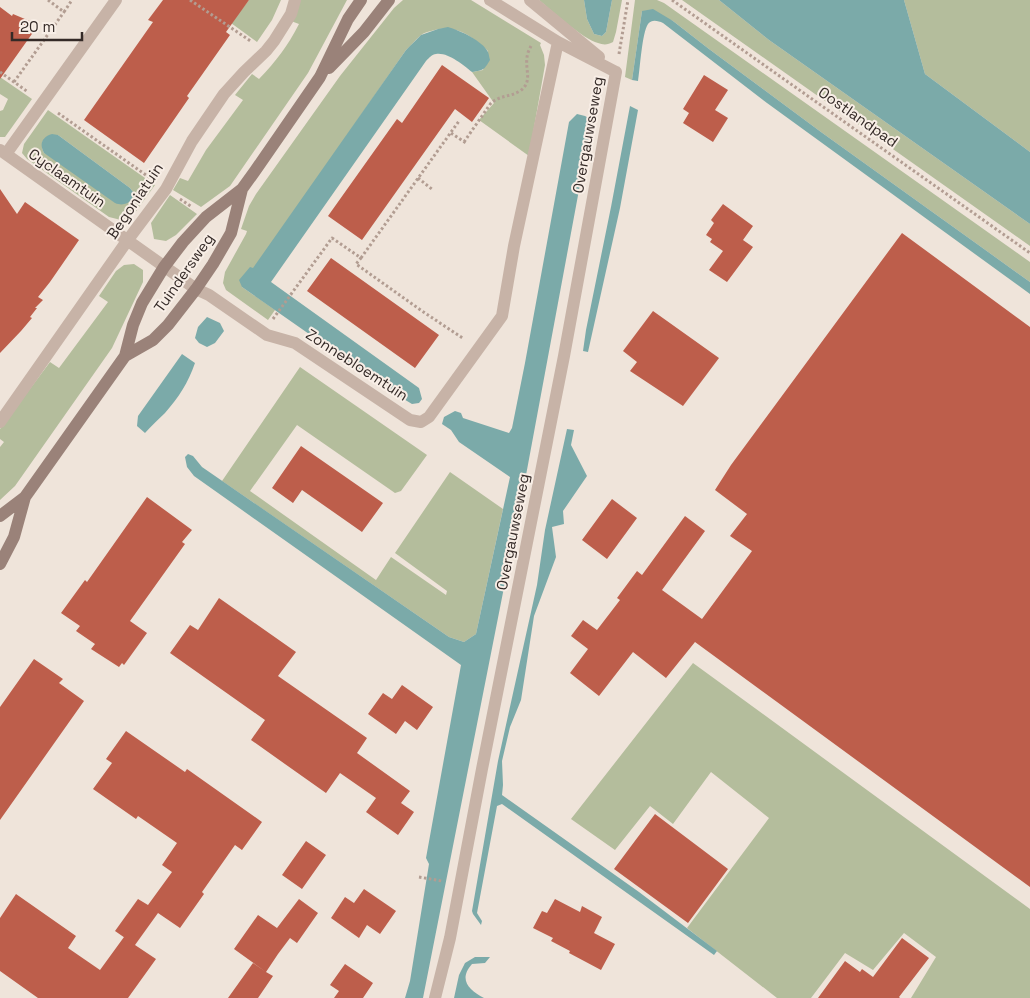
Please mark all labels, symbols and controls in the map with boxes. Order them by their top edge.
scale bar [12,10,82,42]
text: 20 m [20,17,55,36]
street label: Overgauwseweg [568,75,607,195]
street label: Oostlandpad [815,82,902,151]
street label: Cyclaamtuin [25,144,110,211]
street label: Begoniatuin [102,159,167,242]
street label: Tuindersweg [149,230,218,316]
street label: Zonnebloemtuin [303,324,412,405]
street label: Overgauwseweg [492,472,533,592]

